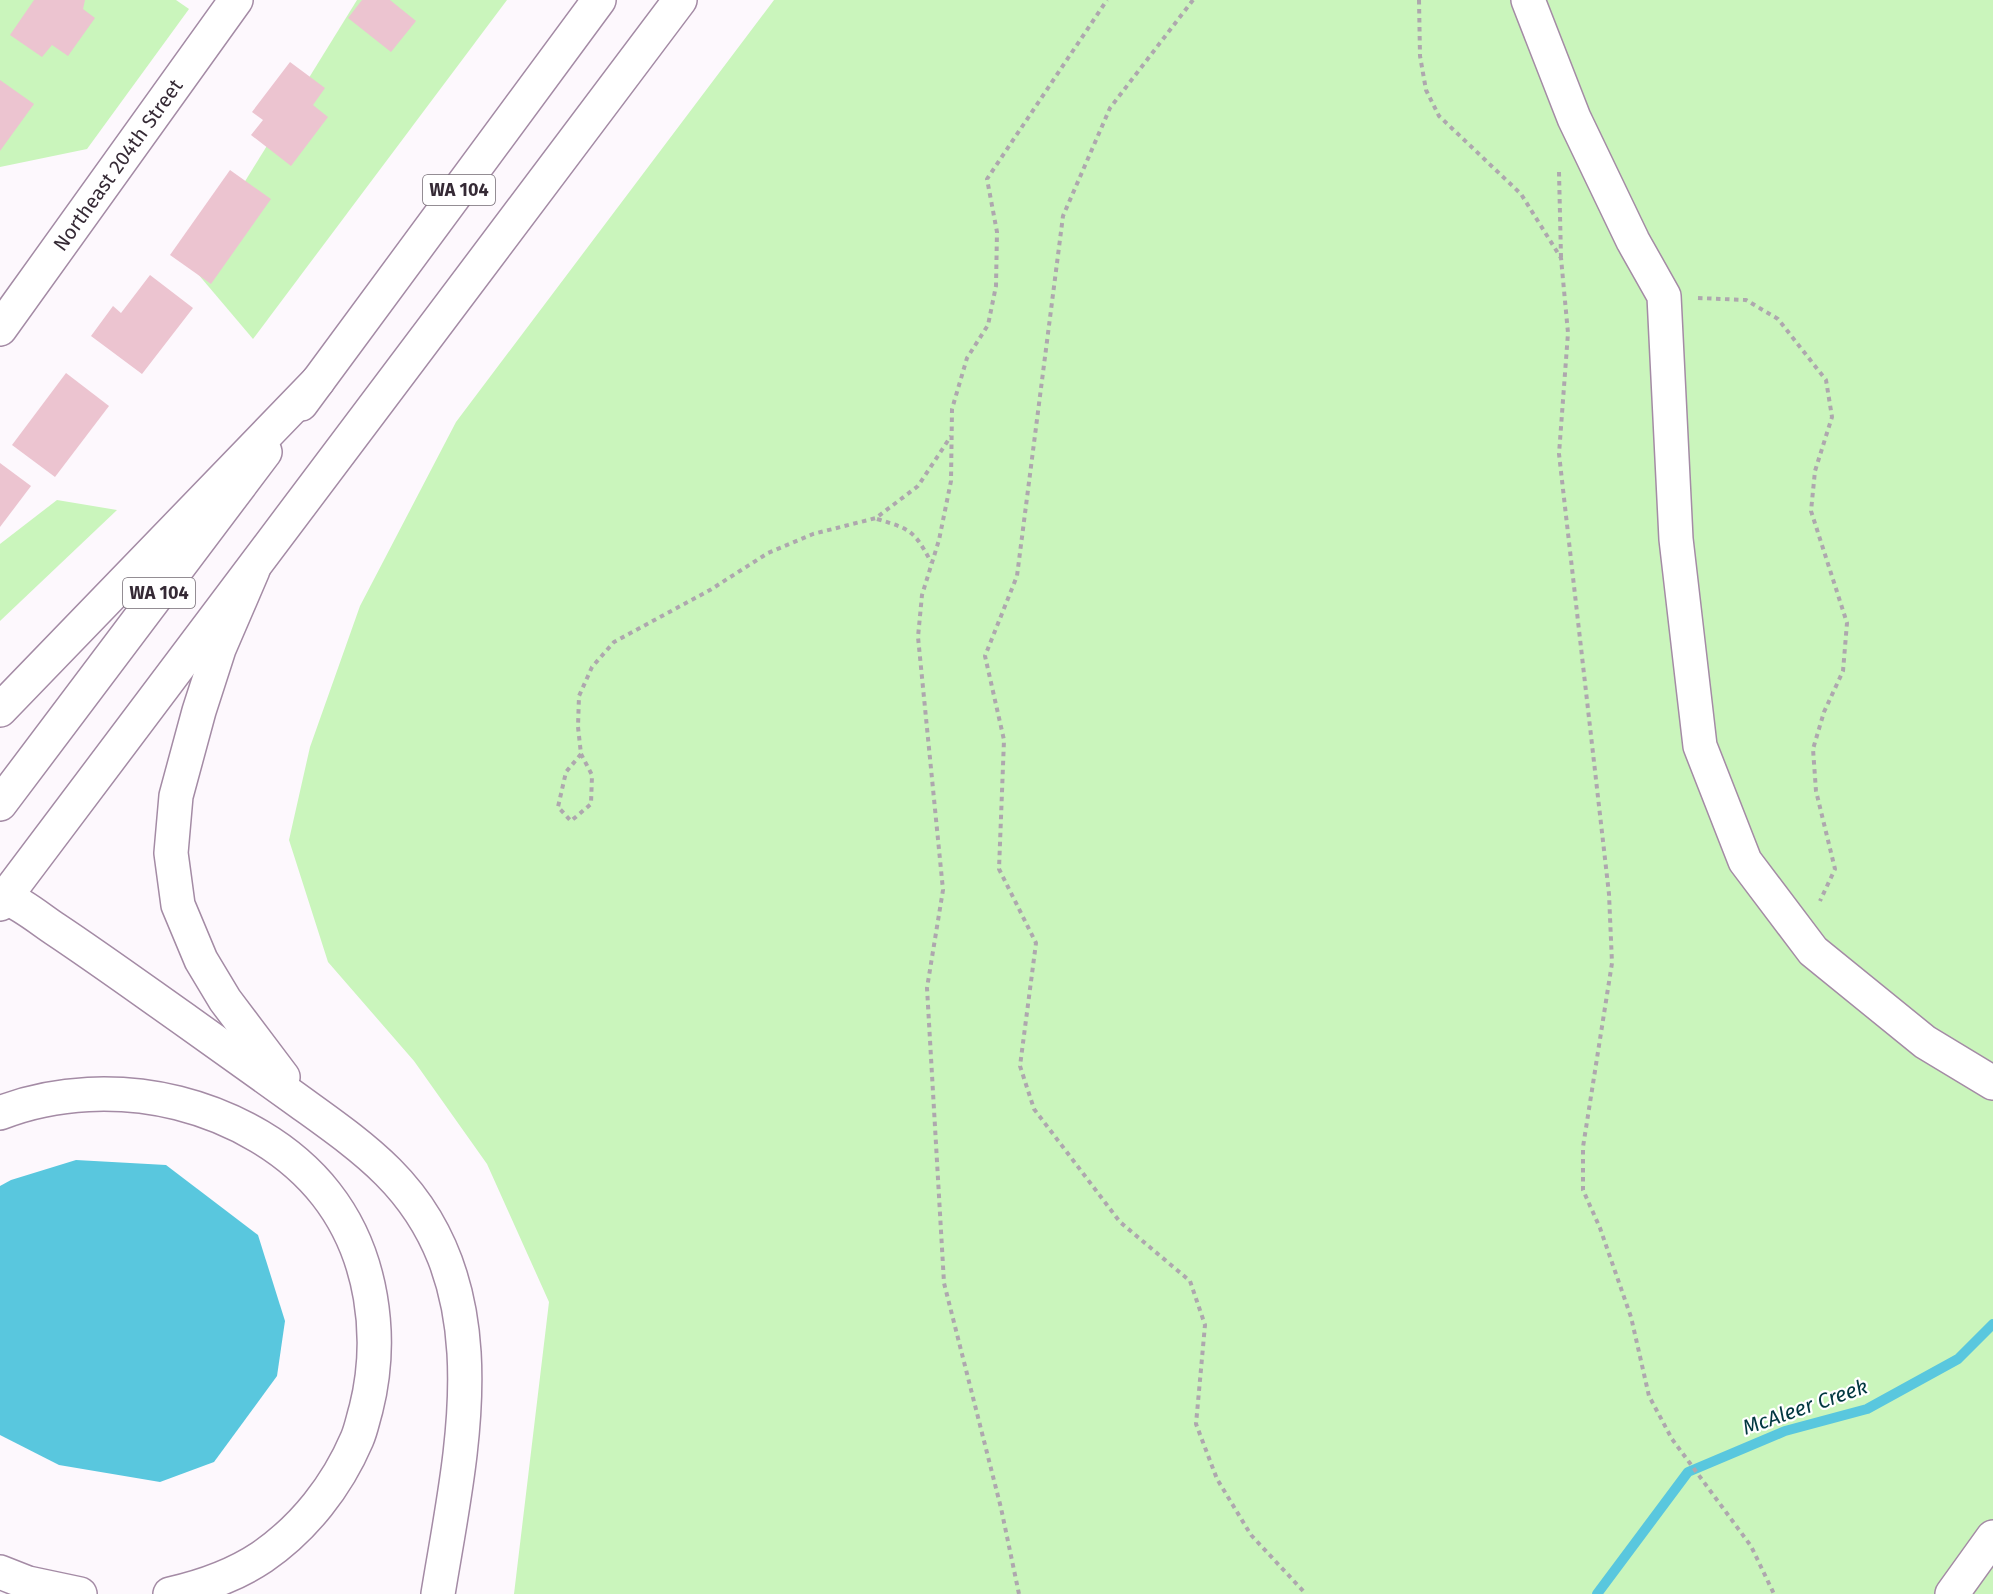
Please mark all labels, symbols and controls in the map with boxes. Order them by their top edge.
street label: Northeast 204th Street [48,74,188,255]
road number: WA 104 [423,175,495,205]
road number: WA 104 [123,578,195,608]
water label: McAleer Creek [1739,1373,1871,1441]

